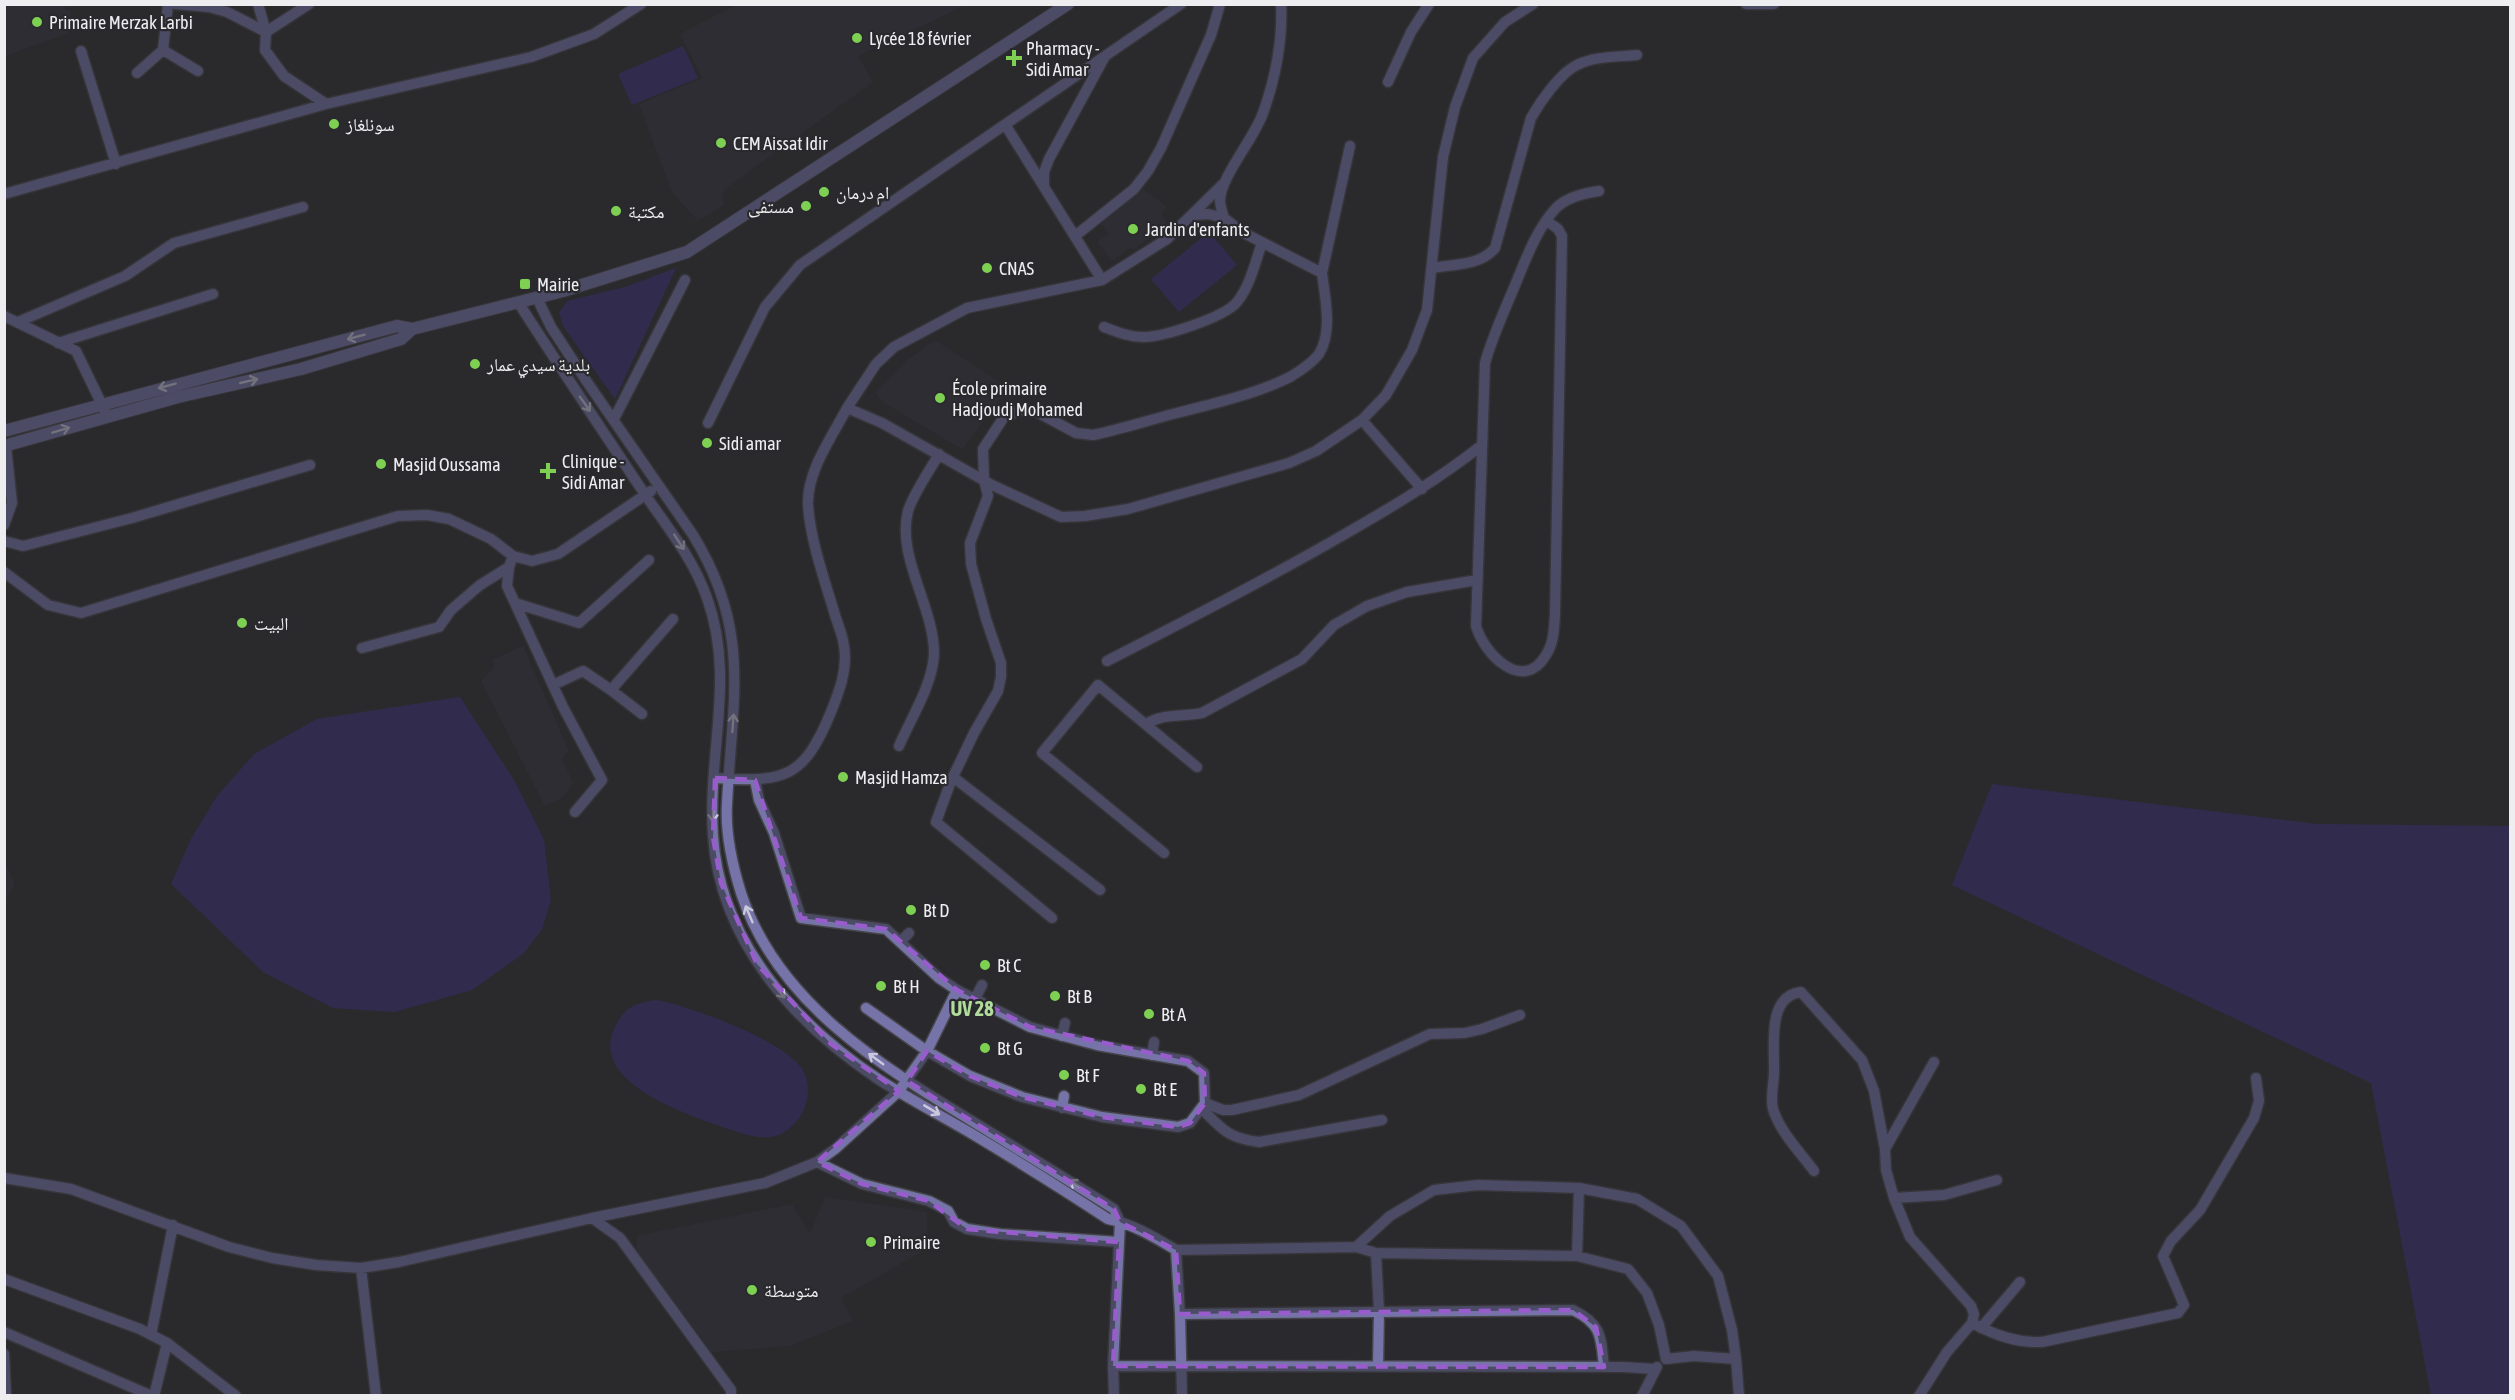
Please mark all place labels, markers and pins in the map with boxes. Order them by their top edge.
place label: Primaire Merzak Larbi [49,12,193,33]
marker: Primaire Merzak Larbi [30,15,44,29]
place label: Lycée 18 février [869,28,971,49]
marker: Lycée 18 février [850,31,864,45]
place label: Pharmacy - Sidi Amar [1026,38,1100,80]
marker: Pharmacy - Sidi Amar [1007,51,1021,65]
place label: سونلغاز [345,114,395,135]
marker: سونلغاز [327,117,341,131]
place label: CEM Aissat Idir [733,133,828,154]
marker: CEM Aissat Idir [714,136,728,150]
place label: ام درمان [836,182,889,205]
marker: ام درمان [817,185,831,199]
place label: مستفى [748,196,794,218]
marker: مستفى [799,199,813,213]
place label: مكتبة [628,201,664,222]
marker: مكتبة [609,204,623,218]
place label: Jardin d'enfants [1145,219,1250,240]
marker: Jardin d'enfants [1126,222,1140,236]
place label: CNAS [999,258,1035,279]
marker: CNAS [980,261,994,275]
place label: Mairie [537,274,579,295]
marker: Mairie [518,277,532,291]
place label: بلدية سيدي عمار [486,354,590,379]
marker: بلدية سيدي عمار [468,357,482,371]
place label: École primaire Hadjoudj Mohamed [952,378,1083,420]
marker: École primaire Hadjoudj Mohamed [933,391,947,405]
place label: Sidi amar [719,433,782,454]
marker: Sidi amar [700,436,714,450]
place label: Clinique - Sidi Amar [562,451,625,493]
place label: Masjid Oussama [393,454,501,475]
marker: Masjid Oussama [374,457,388,471]
marker: Clinique - Sidi Amar [539,462,557,480]
place label: البيت [254,613,289,634]
marker: البيت [235,616,249,630]
place label: Masjid Hamza [855,767,948,788]
marker: Masjid Hamza [836,770,850,784]
place label: Bt D [923,900,949,921]
marker: Bt D [904,903,918,917]
place label: Bt C [997,955,1021,976]
marker: Bt C [978,958,992,972]
place label: Bt H [893,976,920,997]
marker: Bt H [874,979,888,993]
place label: Bt B [1067,986,1092,1007]
marker: Bt B [1048,989,1062,1003]
place label: Bt A [1161,1004,1186,1025]
marker: Bt A [1142,1007,1156,1021]
place label: Bt G [997,1038,1023,1059]
marker: Bt G [978,1041,992,1055]
place label: Bt F [1076,1065,1100,1086]
marker: Bt F [1057,1068,1071,1082]
place label: Bt E [1153,1079,1177,1100]
marker: Bt E [1134,1082,1148,1096]
place label: Primaire [883,1232,940,1253]
marker: Primaire [864,1235,878,1249]
place label: متوسطة [764,1280,818,1301]
marker: متوسطة [745,1283,759,1297]

